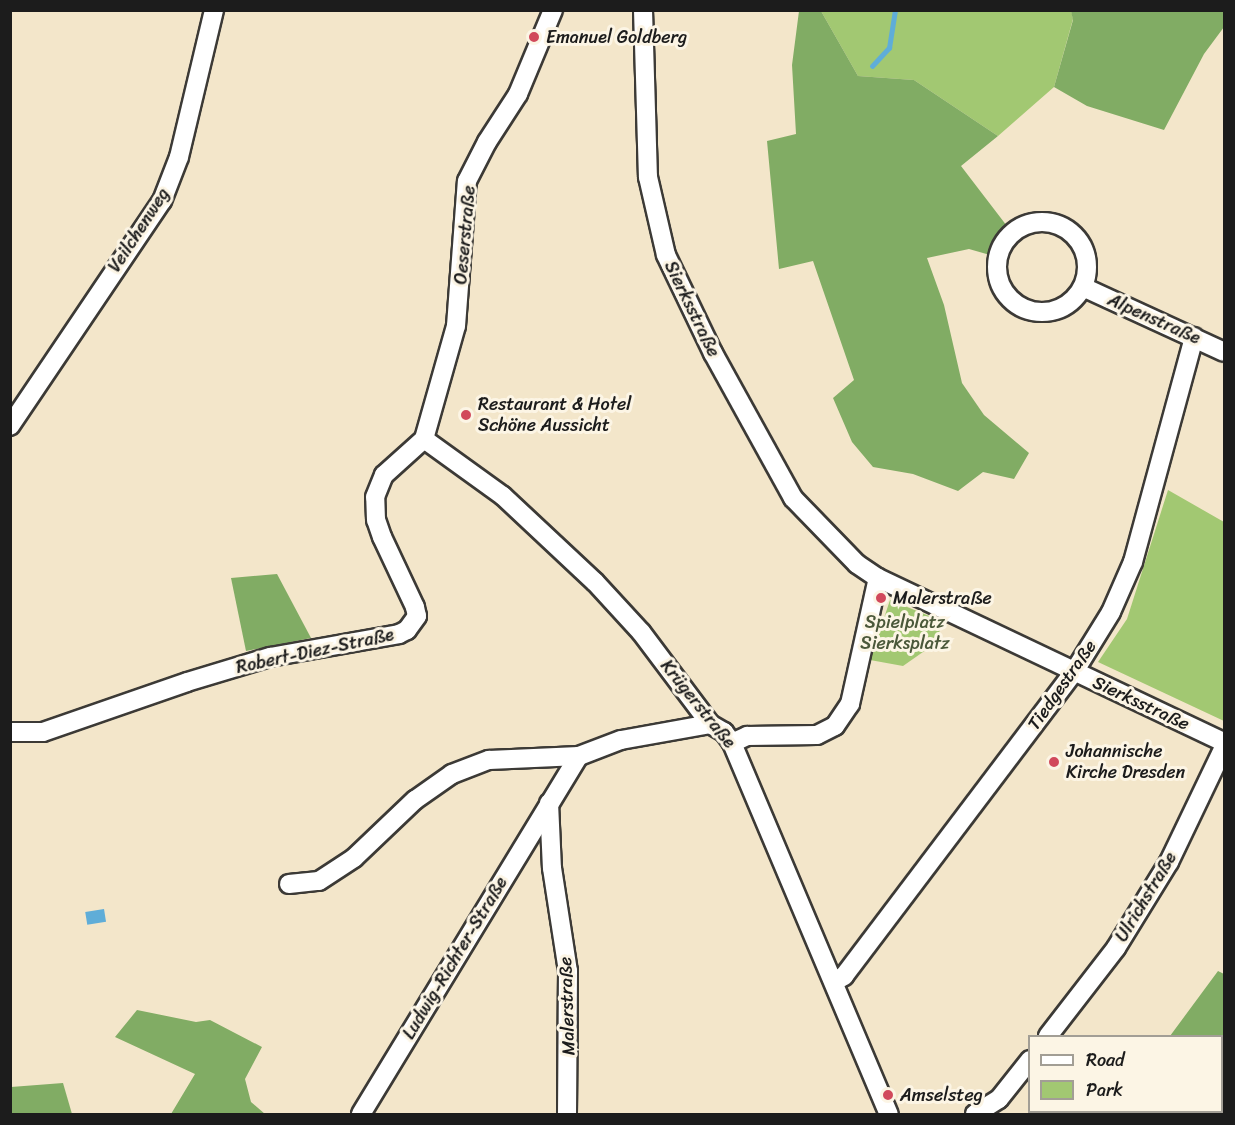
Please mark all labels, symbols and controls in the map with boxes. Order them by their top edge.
place label: Emanuel Goldberg [546,26,687,48]
marker: Emanuel Goldberg [527,30,541,44]
street label: Veilchenweg [104,184,174,276]
street label: Oeserstraße [450,185,480,285]
street label: Sierksstraße [659,257,725,361]
street label: Alpenstraße [1104,289,1204,349]
place label: Restaurant & Hotel Schöne Aussicht [478,394,632,436]
marker: Restaurant & Hotel Schöne Aussicht [459,408,473,422]
place label: Malerstraße [893,587,992,609]
marker: Malerstraße [874,591,888,605]
park label: Spielplatz Sierksplatz [860,612,950,654]
street label: Robert-Diez-Straße [234,624,396,678]
street label: Tiedgestraße [1023,636,1101,734]
street label: Krügerstraße [656,655,740,753]
street label: Sierksstraße [1089,671,1193,735]
place label: Johannische Kirche Dresden [1066,741,1186,783]
marker: Johannische Kirche Dresden [1047,755,1061,769]
street label: Ulrichstraße [1111,848,1181,946]
street label: Ludwig-Richter-Straße [398,873,512,1043]
street label: Malerstraße [554,956,580,1056]
legend [1028,1035,1223,1113]
text: Road [1086,1044,1125,1076]
text: Park [1086,1074,1123,1106]
place label: Amselsteg [900,1084,983,1106]
marker: Amselsteg [881,1088,895,1102]

